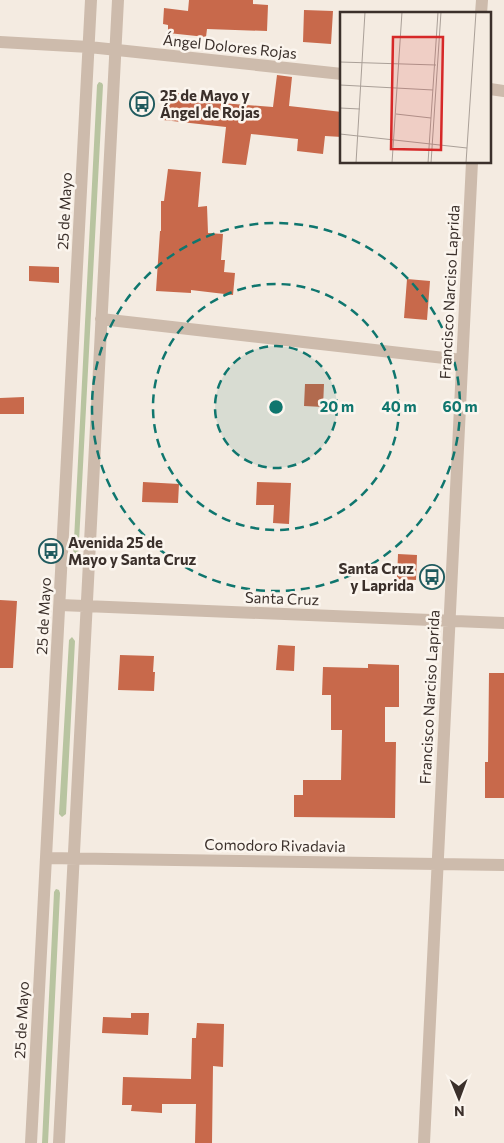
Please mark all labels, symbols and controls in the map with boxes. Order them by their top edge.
inset map [340,12,492,164]
street label: Ángel Dolores Rojas [162,29,298,62]
place label: 25 de Mayo y Ángel de Rojas [160,86,260,121]
bus stop icon: 25 de Mayo y Ángel de Rojas [129,91,155,117]
street label: 25 de Mayo [53,172,75,250]
street label: Francisco Narciso Laprida [435,204,463,380]
text: 20 m [320,397,354,415]
text: 40 m [381,397,417,415]
text: 60 m [442,397,478,415]
centre of rings [267,398,285,416]
place label: Avenida 25 de Mayo y Santa Cruz [68,533,197,568]
bus stop icon: Avenida 25 de Mayo y Santa Cruz [38,538,64,564]
place label: Santa Cruz y Laprida [339,559,414,594]
bus stop icon: Santa Cruz y Laprida [419,564,445,590]
street label: 25 de Mayo [32,577,54,655]
street label: Santa Cruz [245,588,319,608]
street label: Francisco Narciso Laprida [415,609,443,785]
street label: Comodoro Rivadavia [204,835,346,855]
street label: 25 de Mayo [10,981,32,1059]
north arrow [434,1073,484,1123]
text: N [454,1103,465,1120]

